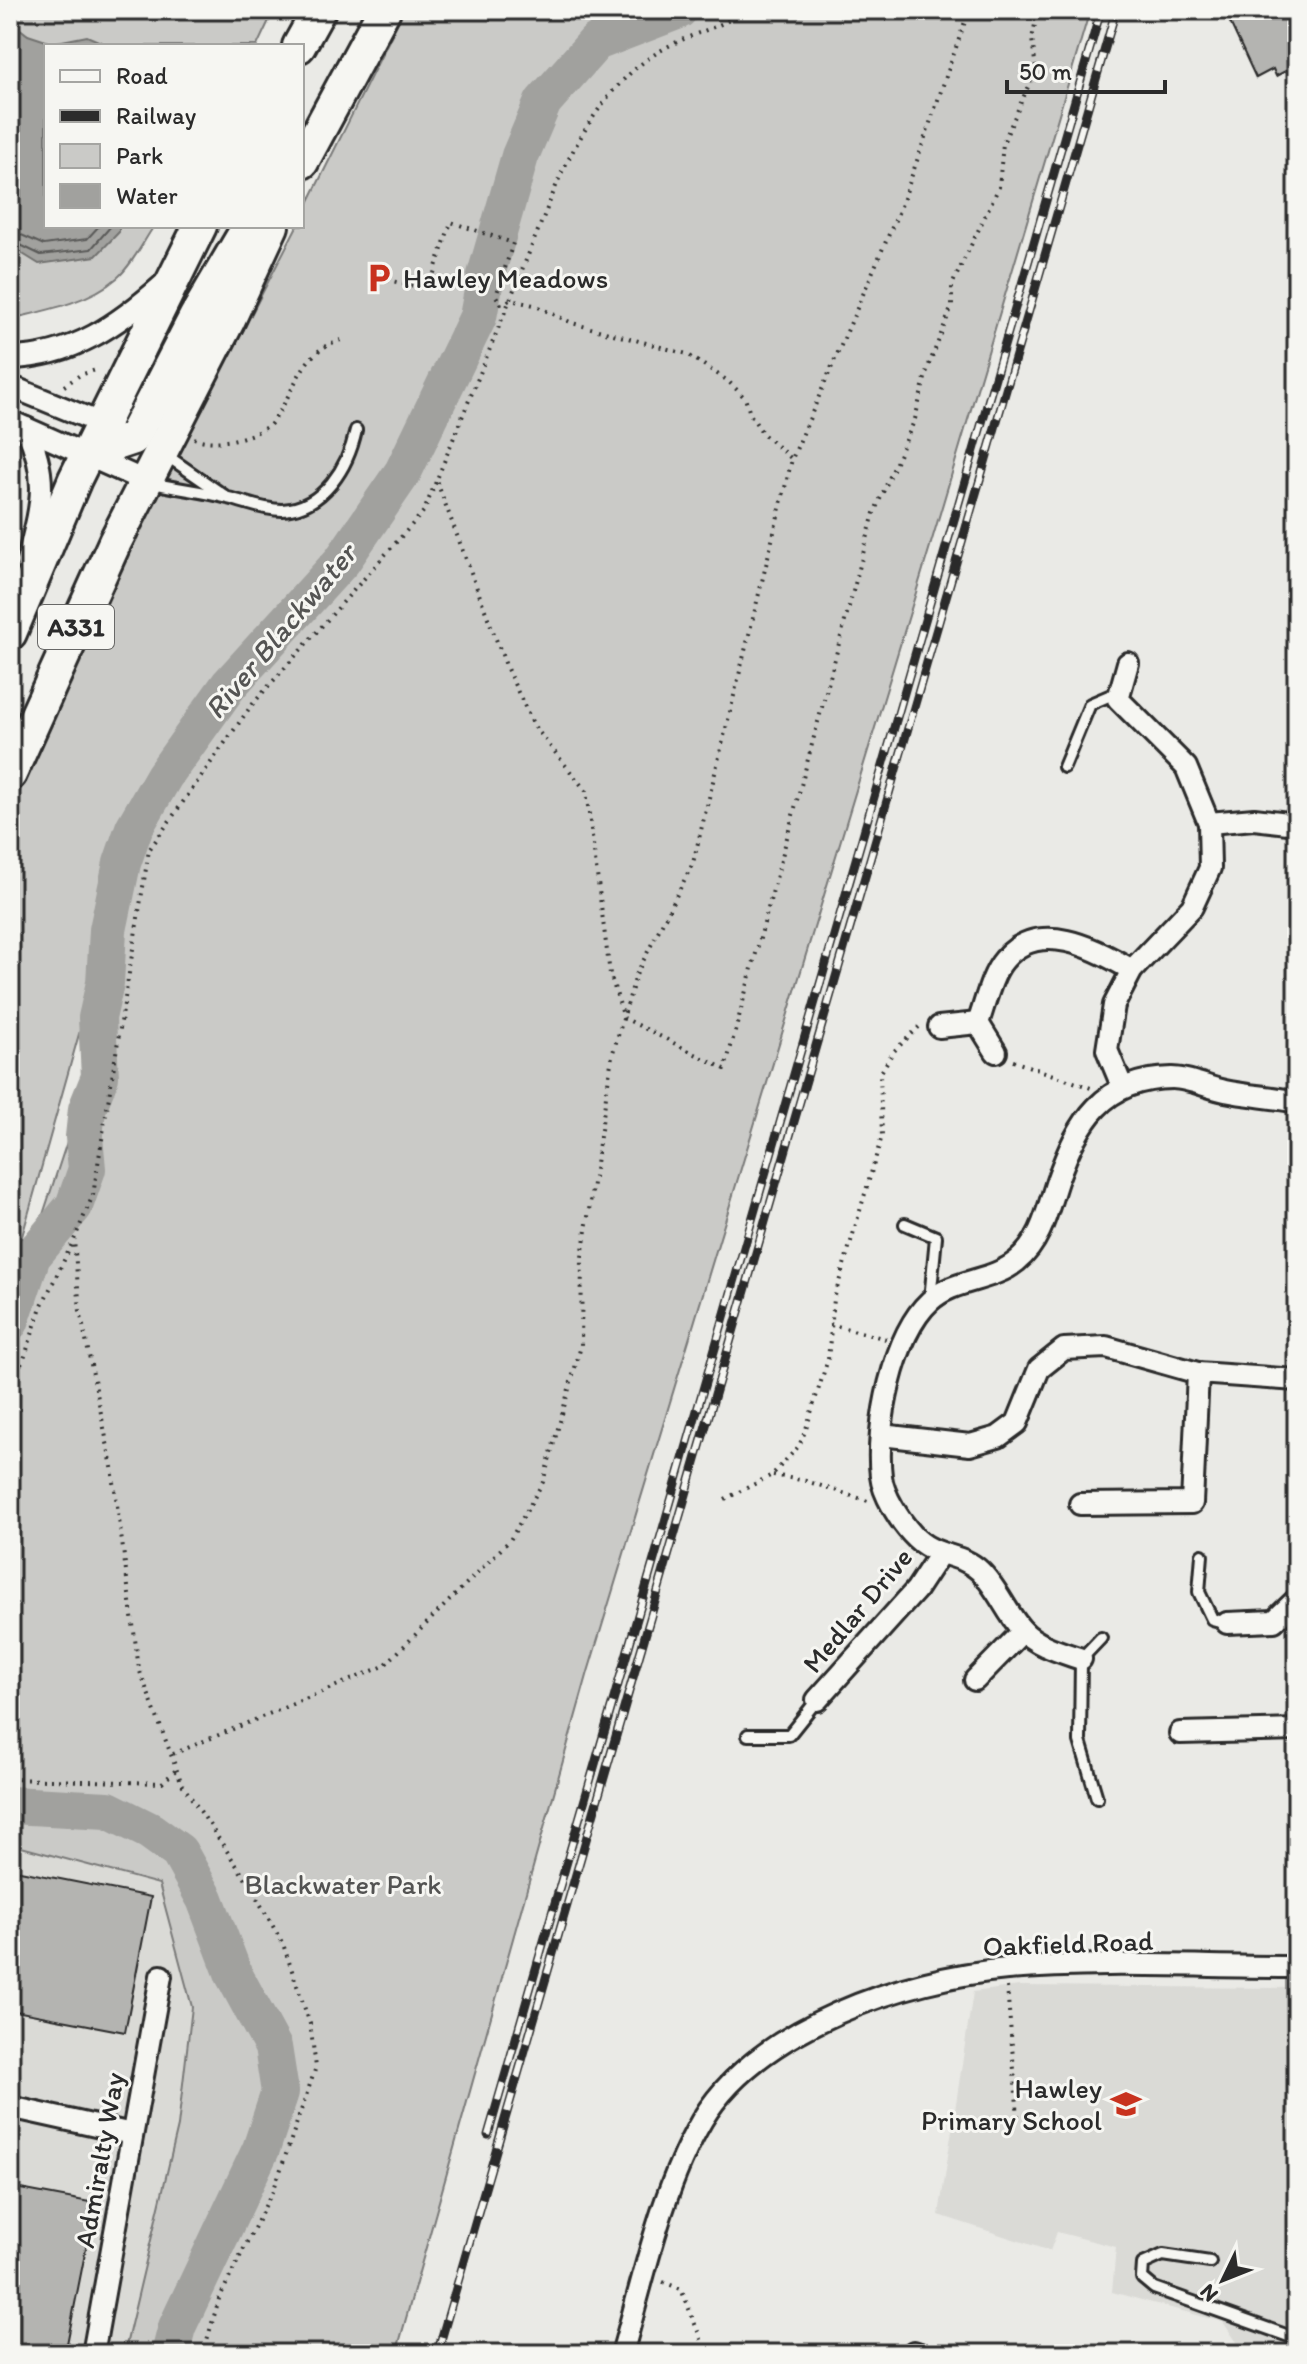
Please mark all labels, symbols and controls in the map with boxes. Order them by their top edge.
legend [44,44,304,228]
scale bar [1007,44,1165,94]
text: 50 m [1019,57,1072,86]
text: Road [116,61,168,90]
text: Railway [116,101,197,130]
text: Park [116,141,163,170]
text: Water [116,181,178,210]
parking icon: Hawley Meadows [362,261,396,295]
place label: Hawley Meadows [403,261,608,295]
water label: River Blackwater [196,533,366,726]
road number: A331 [38,605,114,649]
street label: Medlar Drive [795,1540,919,1680]
park label: Blackwater Park [244,1867,442,1901]
street label: Oakfield Road [982,1923,1154,1963]
street label: Admiralty Way [67,2070,131,2250]
place label: Hawley Primary School [921,2071,1102,2137]
school or university icon: Hawley Primary School [1109,2087,1143,2121]
north arrow [1183,2240,1263,2320]
text: N [1194,2279,1224,2308]

